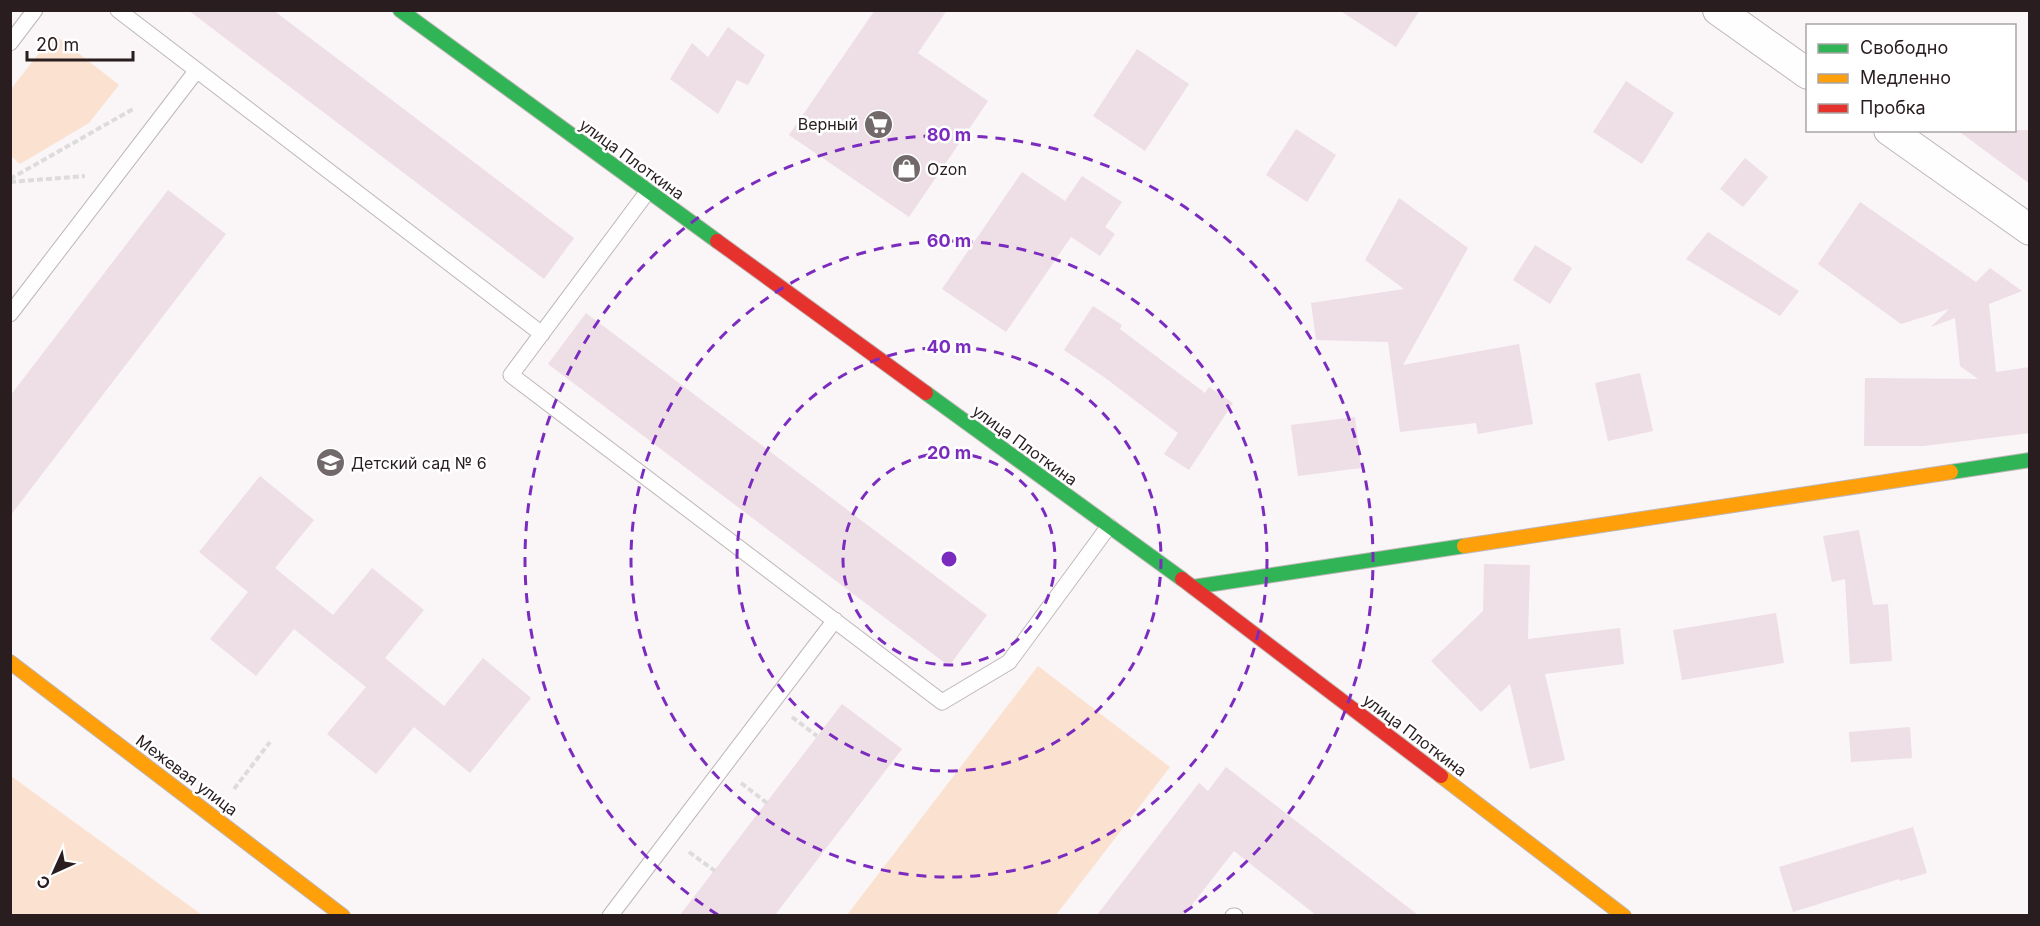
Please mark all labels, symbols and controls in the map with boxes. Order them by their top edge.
scale bar [27,24,134,62]
legend [1806,24,2016,132]
text: 20 m [36,34,79,55]
text: Свободно [1860,37,1948,58]
text: Медленно [1860,67,1951,88]
text: Пробка [1860,97,1926,118]
supermarket icon: Верный [863,108,895,140]
street label: улица Плоткина [576,114,688,204]
place label: Верный [798,114,858,134]
text: 80 m [927,124,971,145]
shop icon: Ozon [890,153,922,185]
place label: Ozon [927,159,967,179]
text: 60 m [927,230,971,251]
text: 40 m [927,336,972,357]
street label: улица Плоткина [969,400,1081,490]
text: 20 m [927,442,971,463]
school or university icon: Детский сад № 6 [314,447,346,479]
place label: Детский сад № 6 [351,453,487,473]
centre of rings [939,549,959,569]
street label: улица Плоткина [1359,689,1471,781]
street label: Межевая улица [132,730,242,820]
north arrow [24,842,84,902]
text: С [32,871,55,894]

